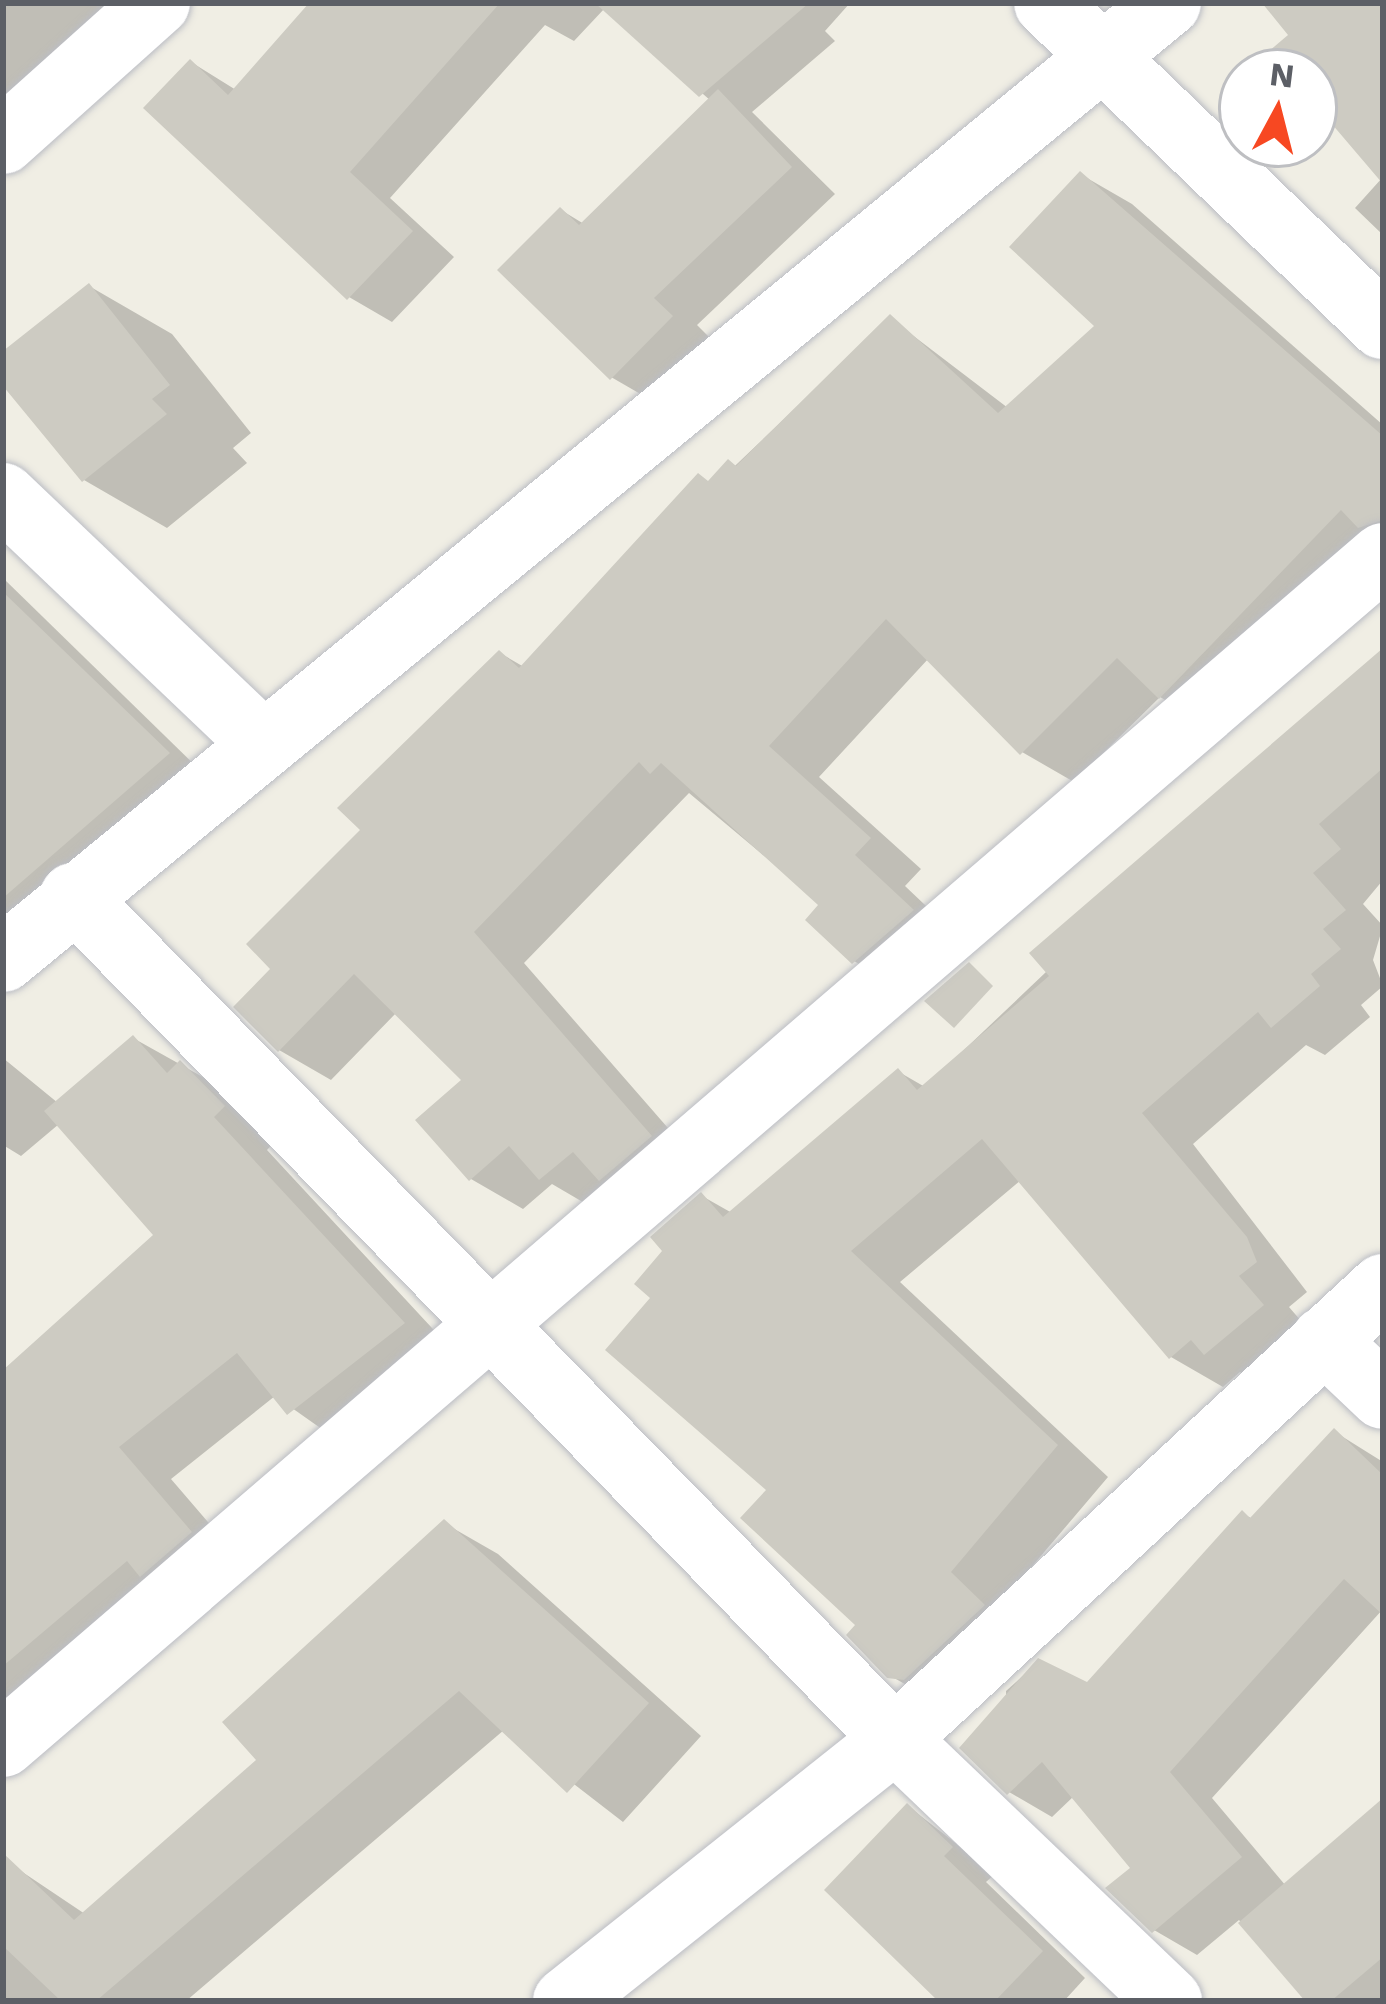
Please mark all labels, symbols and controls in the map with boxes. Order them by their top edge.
north arrow [1218,48,1338,168]
text: N [1268,54,1297,96]

